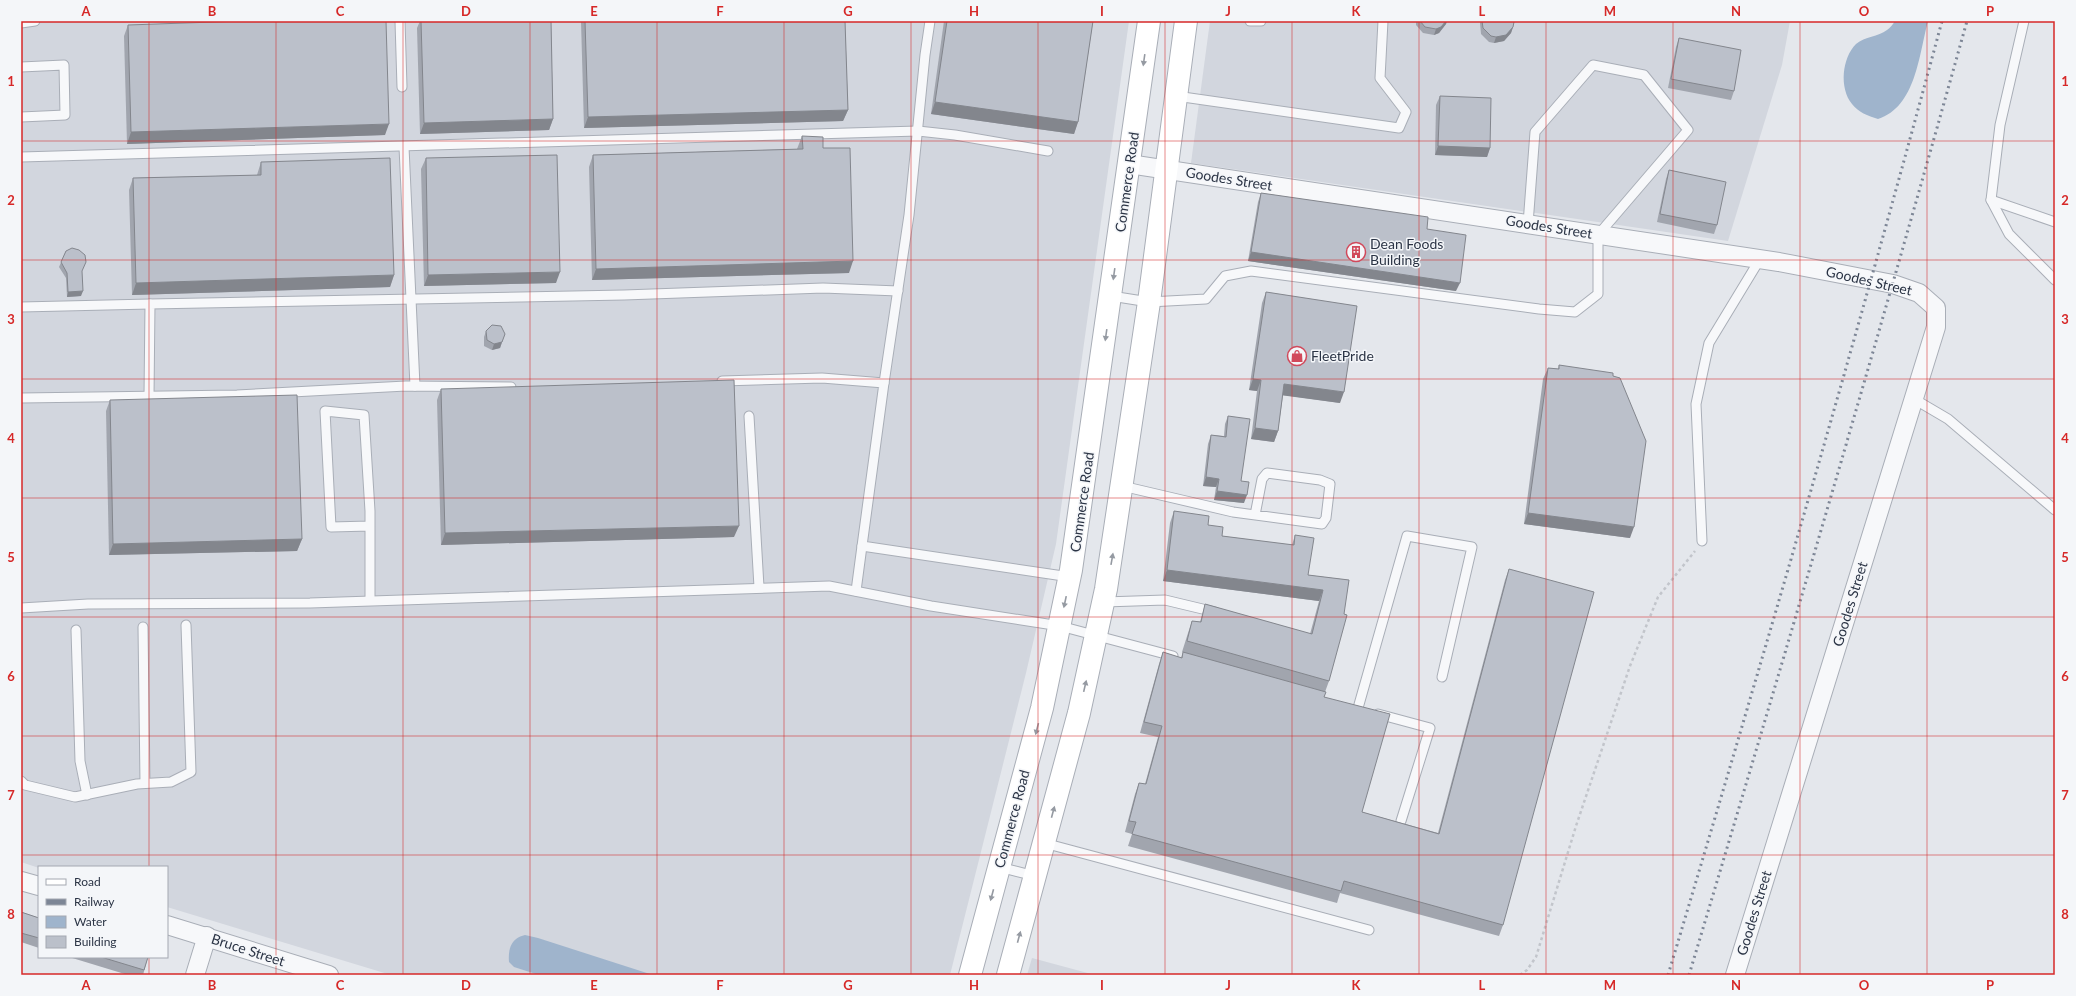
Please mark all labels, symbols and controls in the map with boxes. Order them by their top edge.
text: A [80,3,91,19]
text: B [208,3,217,19]
text: C [336,3,345,19]
text: D [461,3,471,19]
text: E [590,3,598,19]
text: F [716,3,724,19]
text: G [843,3,853,19]
text: H [969,3,979,19]
text: I [1100,3,1104,19]
text: J [1225,3,1231,19]
text: K [1352,3,1362,19]
text: L [1479,3,1486,19]
text: M [1604,3,1616,19]
text: N [1731,3,1741,19]
text: O [1859,3,1870,19]
text: P [1986,3,1994,19]
one-way arrow [1141,54,1147,66]
text: 1 [7,73,15,89]
text: 1 [2061,73,2069,89]
street label: Commerce Road [1111,131,1142,233]
street label: Goodes Street [1184,163,1274,194]
text: 2 [7,192,15,208]
text: 2 [2061,192,2069,208]
street label: Goodes Street [1504,211,1594,242]
place label: Dean Foods Building [1370,235,1443,268]
building icon: Dean Foods Building [1345,241,1367,263]
street label: Goodes Street [1824,262,1914,299]
one-way arrow [1111,268,1117,280]
text: 3 [7,311,15,327]
text: 3 [2061,311,2069,327]
one-way arrow [1103,329,1109,341]
shop icon: FleetPride [1286,345,1308,367]
place label: FleetPride [1311,347,1374,364]
text: 4 [7,430,15,446]
text: 4 [2061,430,2069,446]
street label: Commerce Road [1066,451,1097,553]
text: 5 [7,549,15,565]
text: 5 [2061,549,2069,565]
one-way arrow [1109,553,1115,565]
street label: Goodes Street [1829,559,1870,648]
one-way arrow [1062,596,1068,608]
text: 6 [7,668,15,684]
text: 6 [2061,668,2069,684]
one-way arrow [1083,680,1089,692]
one-way arrow [1033,722,1039,735]
street label: Commerce Road [990,768,1033,870]
text: 7 [7,787,15,803]
text: 7 [2061,787,2069,803]
one-way arrow [1050,806,1056,818]
legend [38,866,168,958]
street label: Goodes Street [1733,868,1774,957]
text: Road [74,874,101,889]
one-way arrow [989,889,995,901]
text: Railway [74,894,115,909]
text: 8 [7,906,15,922]
text: 8 [2061,906,2069,922]
text: Water [74,914,107,929]
street label: Bruce Street [209,930,287,969]
one-way arrow [1016,931,1022,943]
text: Building [74,934,117,949]
text: A [80,977,91,993]
text: B [208,977,217,993]
text: C [336,977,345,993]
text: D [461,977,471,993]
text: E [590,977,598,993]
text: F [716,977,724,993]
text: G [843,977,853,993]
text: H [969,977,979,993]
text: I [1100,977,1104,993]
text: J [1225,977,1231,993]
text: K [1352,977,1362,993]
text: L [1479,977,1486,993]
text: M [1604,977,1616,993]
text: N [1731,977,1741,993]
text: O [1859,977,1870,993]
text: P [1986,977,1994,993]

